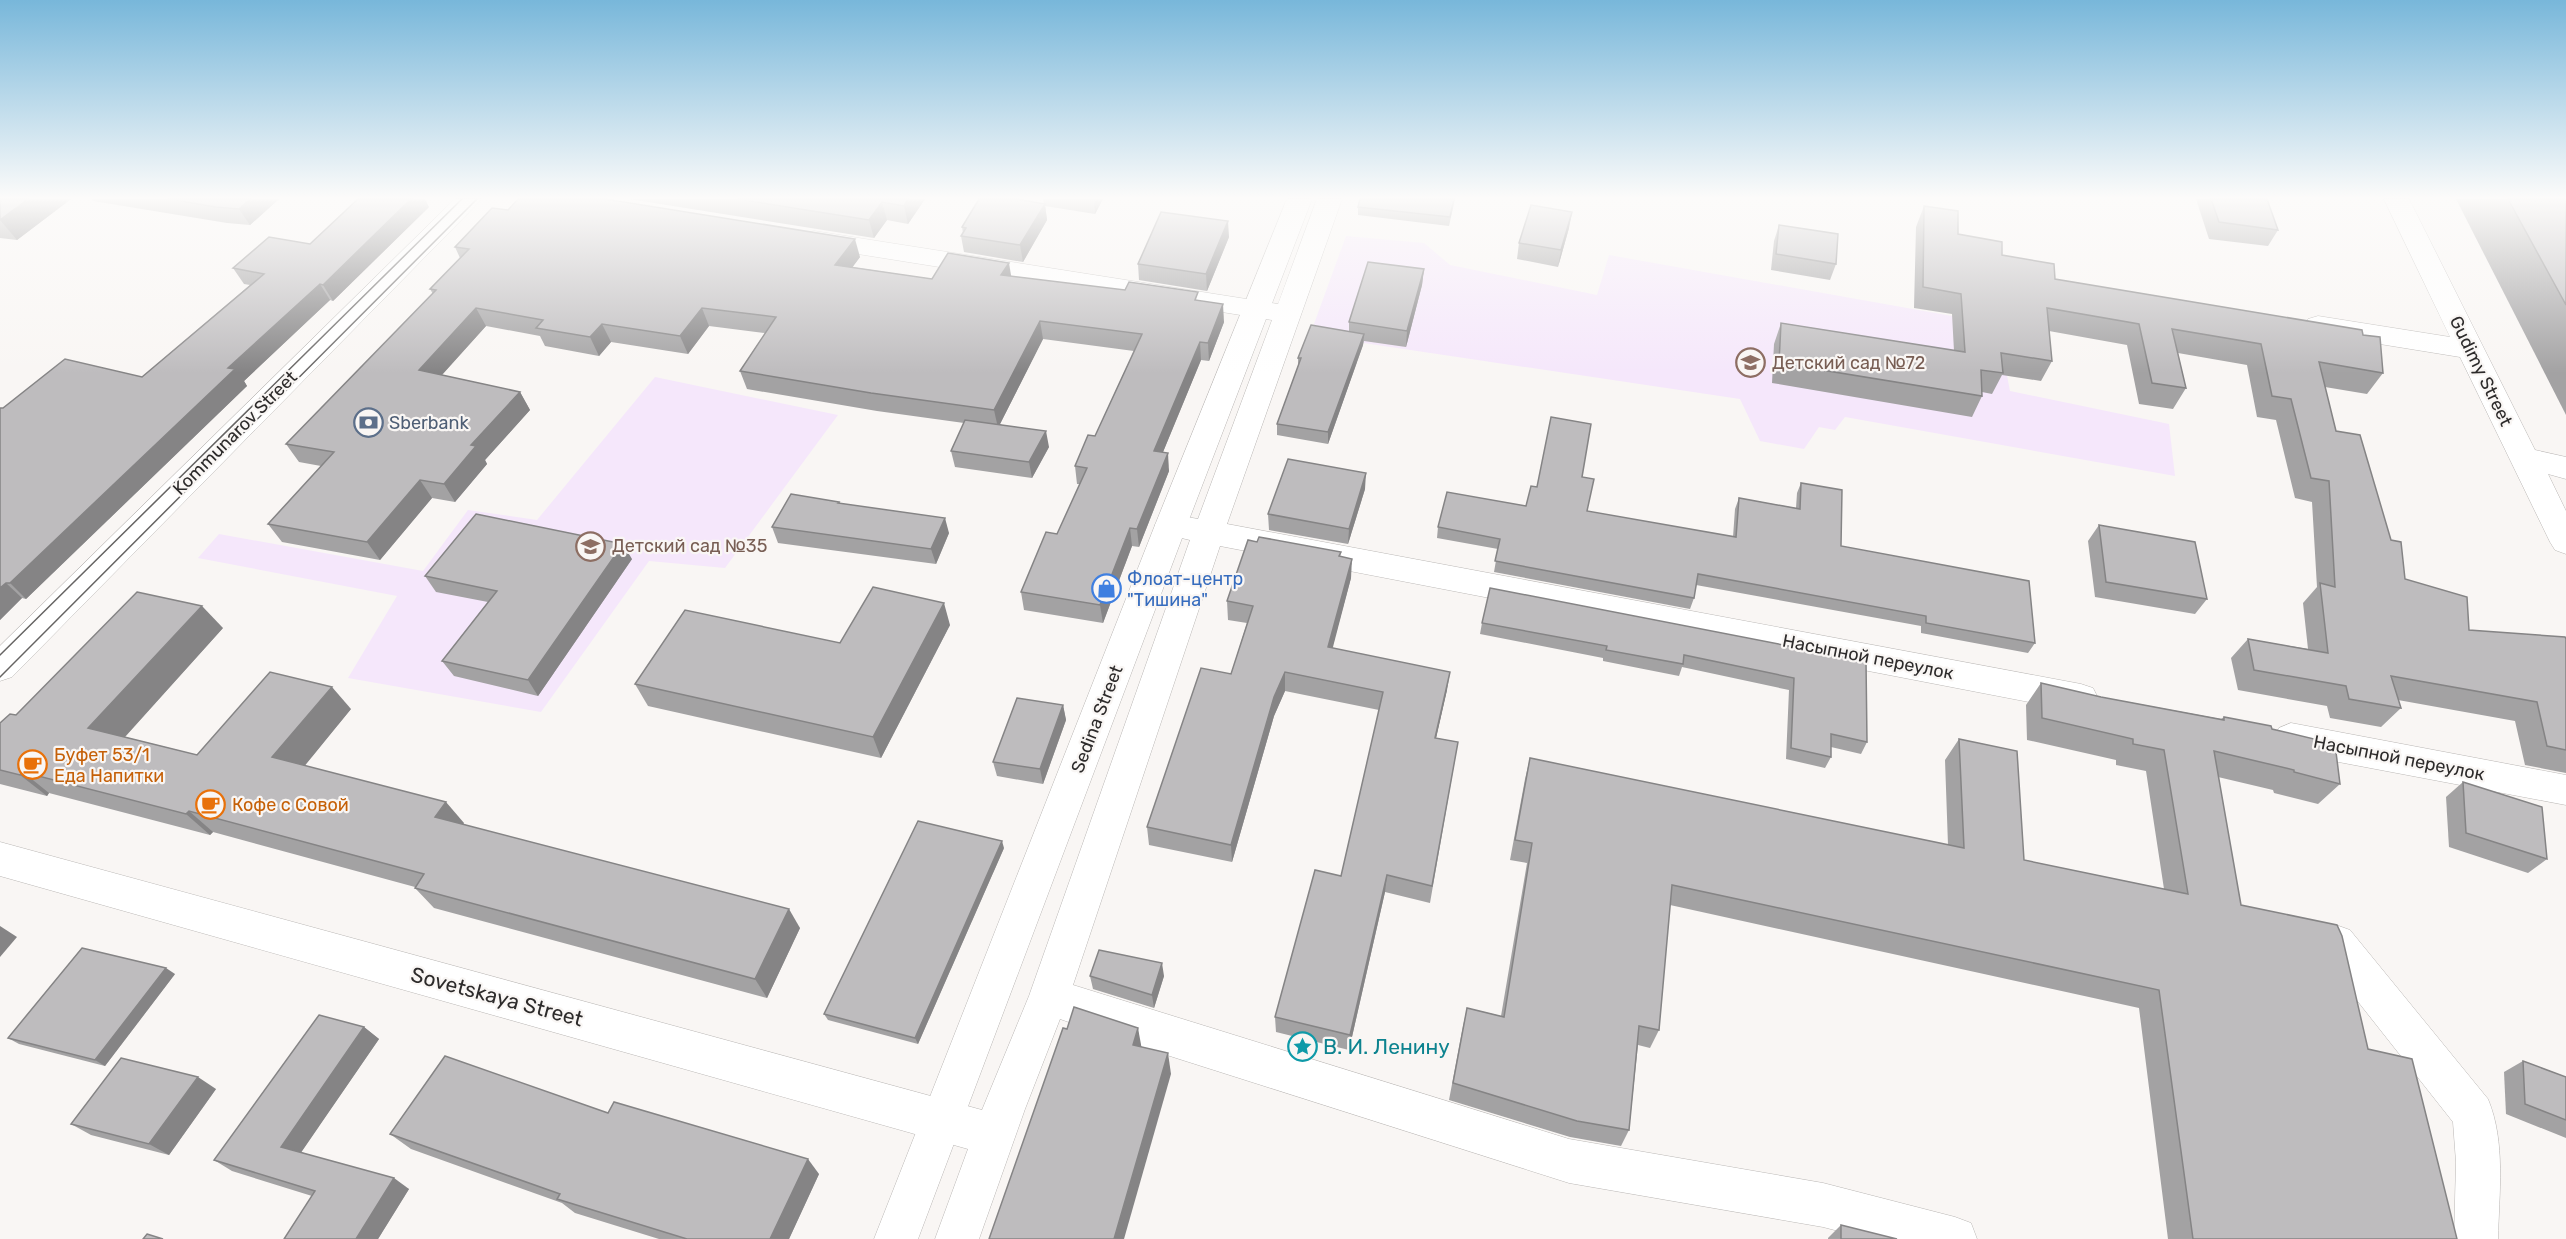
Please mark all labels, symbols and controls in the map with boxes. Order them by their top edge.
street label: Gudimy Street [2445,312,2517,430]
school or university icon: Детский сад №72 [1735,347,1767,379]
place label: Детский сад №72 [1772,352,1925,374]
street label: Kommunarov Street [168,366,302,500]
bank icon: Sberbank [352,407,384,439]
place label: Sberbank [389,412,469,434]
school or university icon: Детский сад №35 [575,530,607,562]
place label: Детский сад №35 [612,535,767,557]
place label: Флоат-центр "Тишина" [1127,568,1243,611]
shop icon: Флоат-центр "Тишина" [1090,573,1122,605]
street label: Насыпной переулок [1781,630,1956,684]
street label: Sedina Street [1066,662,1128,776]
street label: Насыпной переулок [2312,731,2487,785]
place label: Буфет 53/1 Еда Напитки [54,744,164,787]
cafe icon: Буфет 53/1 Еда Напитки [17,749,49,781]
cafe icon: Кофе с Совой [195,789,227,821]
place label: Кофе с Совой [232,794,349,816]
street label: Sovetskaya Street [408,962,586,1032]
place icon: В. И. Ленину [1286,1031,1318,1063]
place label: В. И. Ленину [1323,1034,1450,1059]

